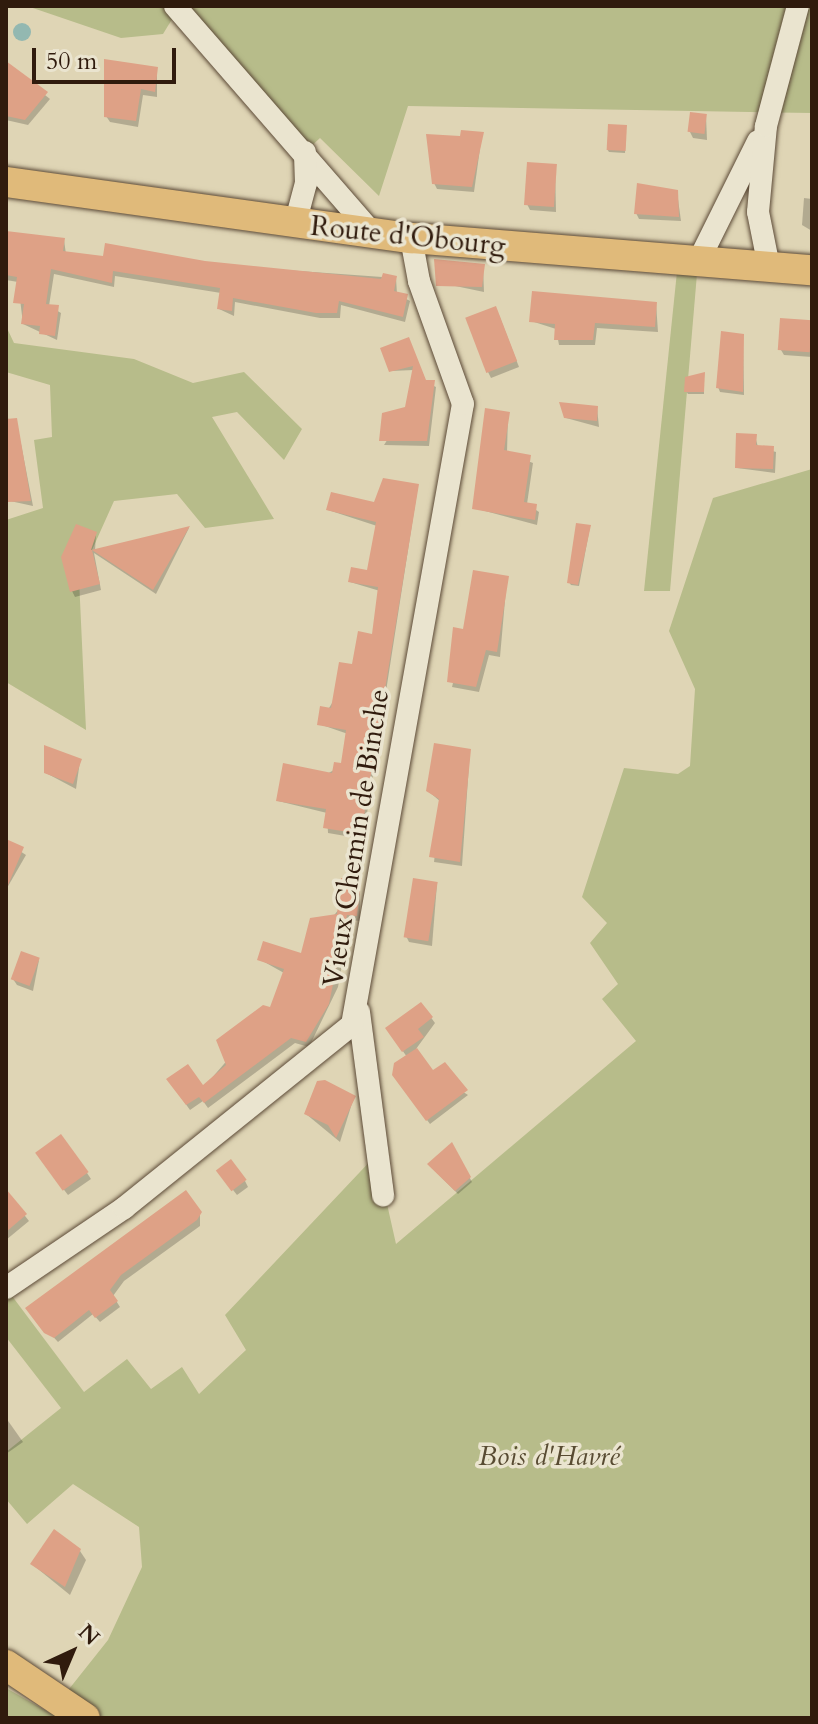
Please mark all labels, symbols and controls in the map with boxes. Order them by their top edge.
scale bar [36,32,180,82]
text: 50 m [46,45,97,78]
street label: Route d'Obourg [309,209,507,263]
street label: Vieux Chemin de Binche [316,687,396,989]
park label: Bois d'Havré [478,1439,620,1473]
north arrow [32,1612,112,1692]
text: N [71,1617,106,1652]

